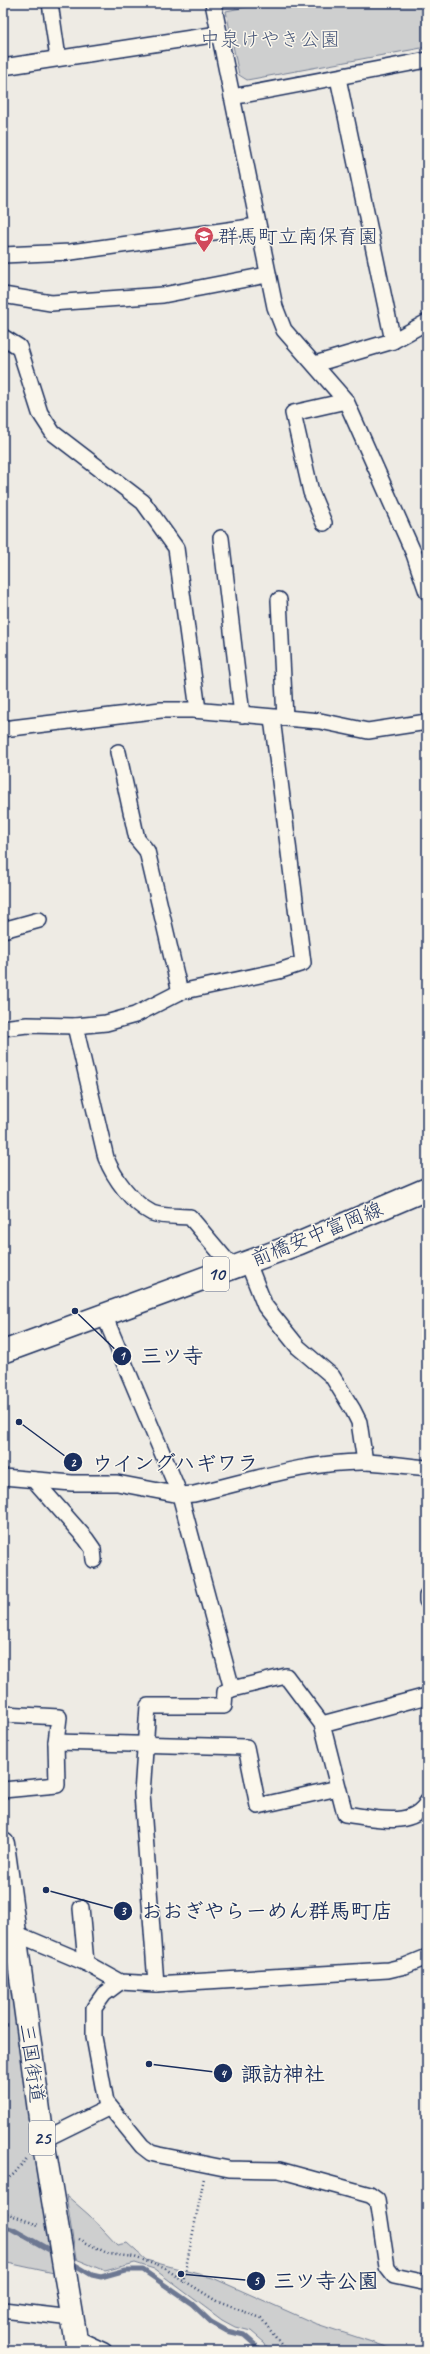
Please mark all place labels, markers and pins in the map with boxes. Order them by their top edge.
place label: 群馬町立南保育園 [218,224,378,249]
school or university icon: 群馬町立南保育園 [193,225,215,253]
callout: 三ツ寺 [112,1340,211,1373]
callout: ウイングハギワラ [63,1446,267,1479]
callout: おおぎやらーめん群馬町店 [113,1894,401,1927]
callout: 諏訪神社 [213,2057,333,2090]
callout: 三ツ寺公園 [246,2264,387,2297]

